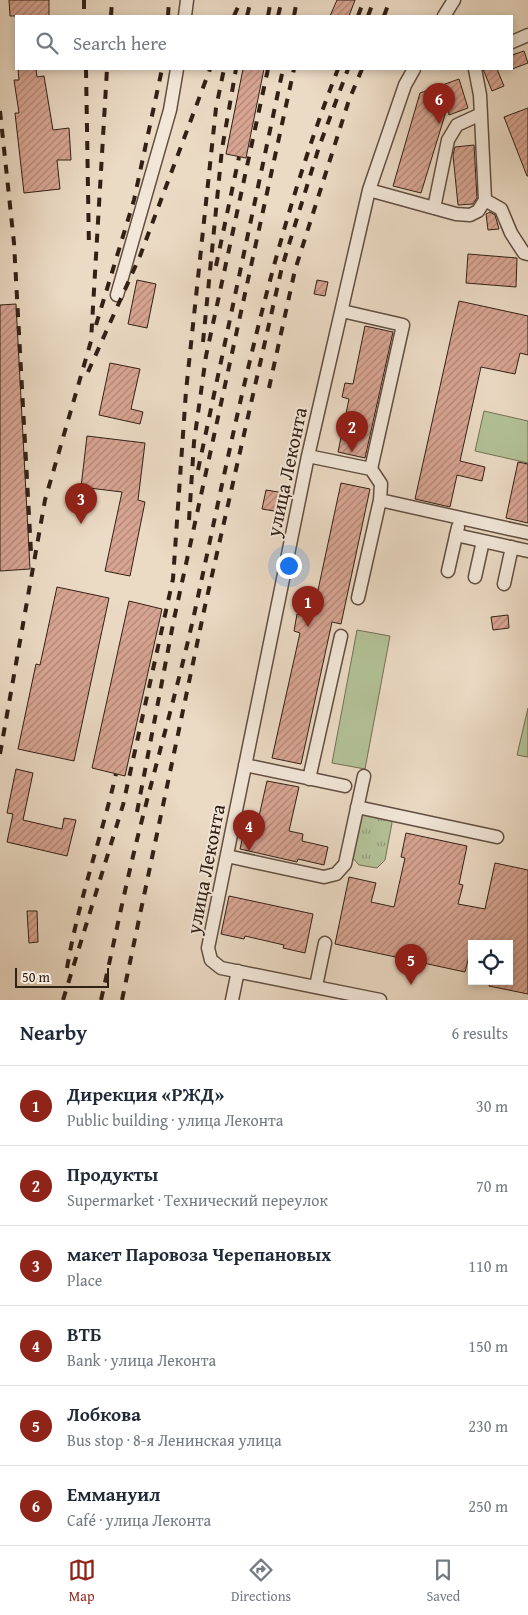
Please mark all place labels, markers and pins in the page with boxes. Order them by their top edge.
pin: 6 [423,83,455,124]
pin: 2 [336,411,368,452]
pin: 3 [65,483,97,524]
pin: 1 [292,586,324,627]
pin: 4 [233,810,265,851]
pin: 5 [395,944,427,985]

